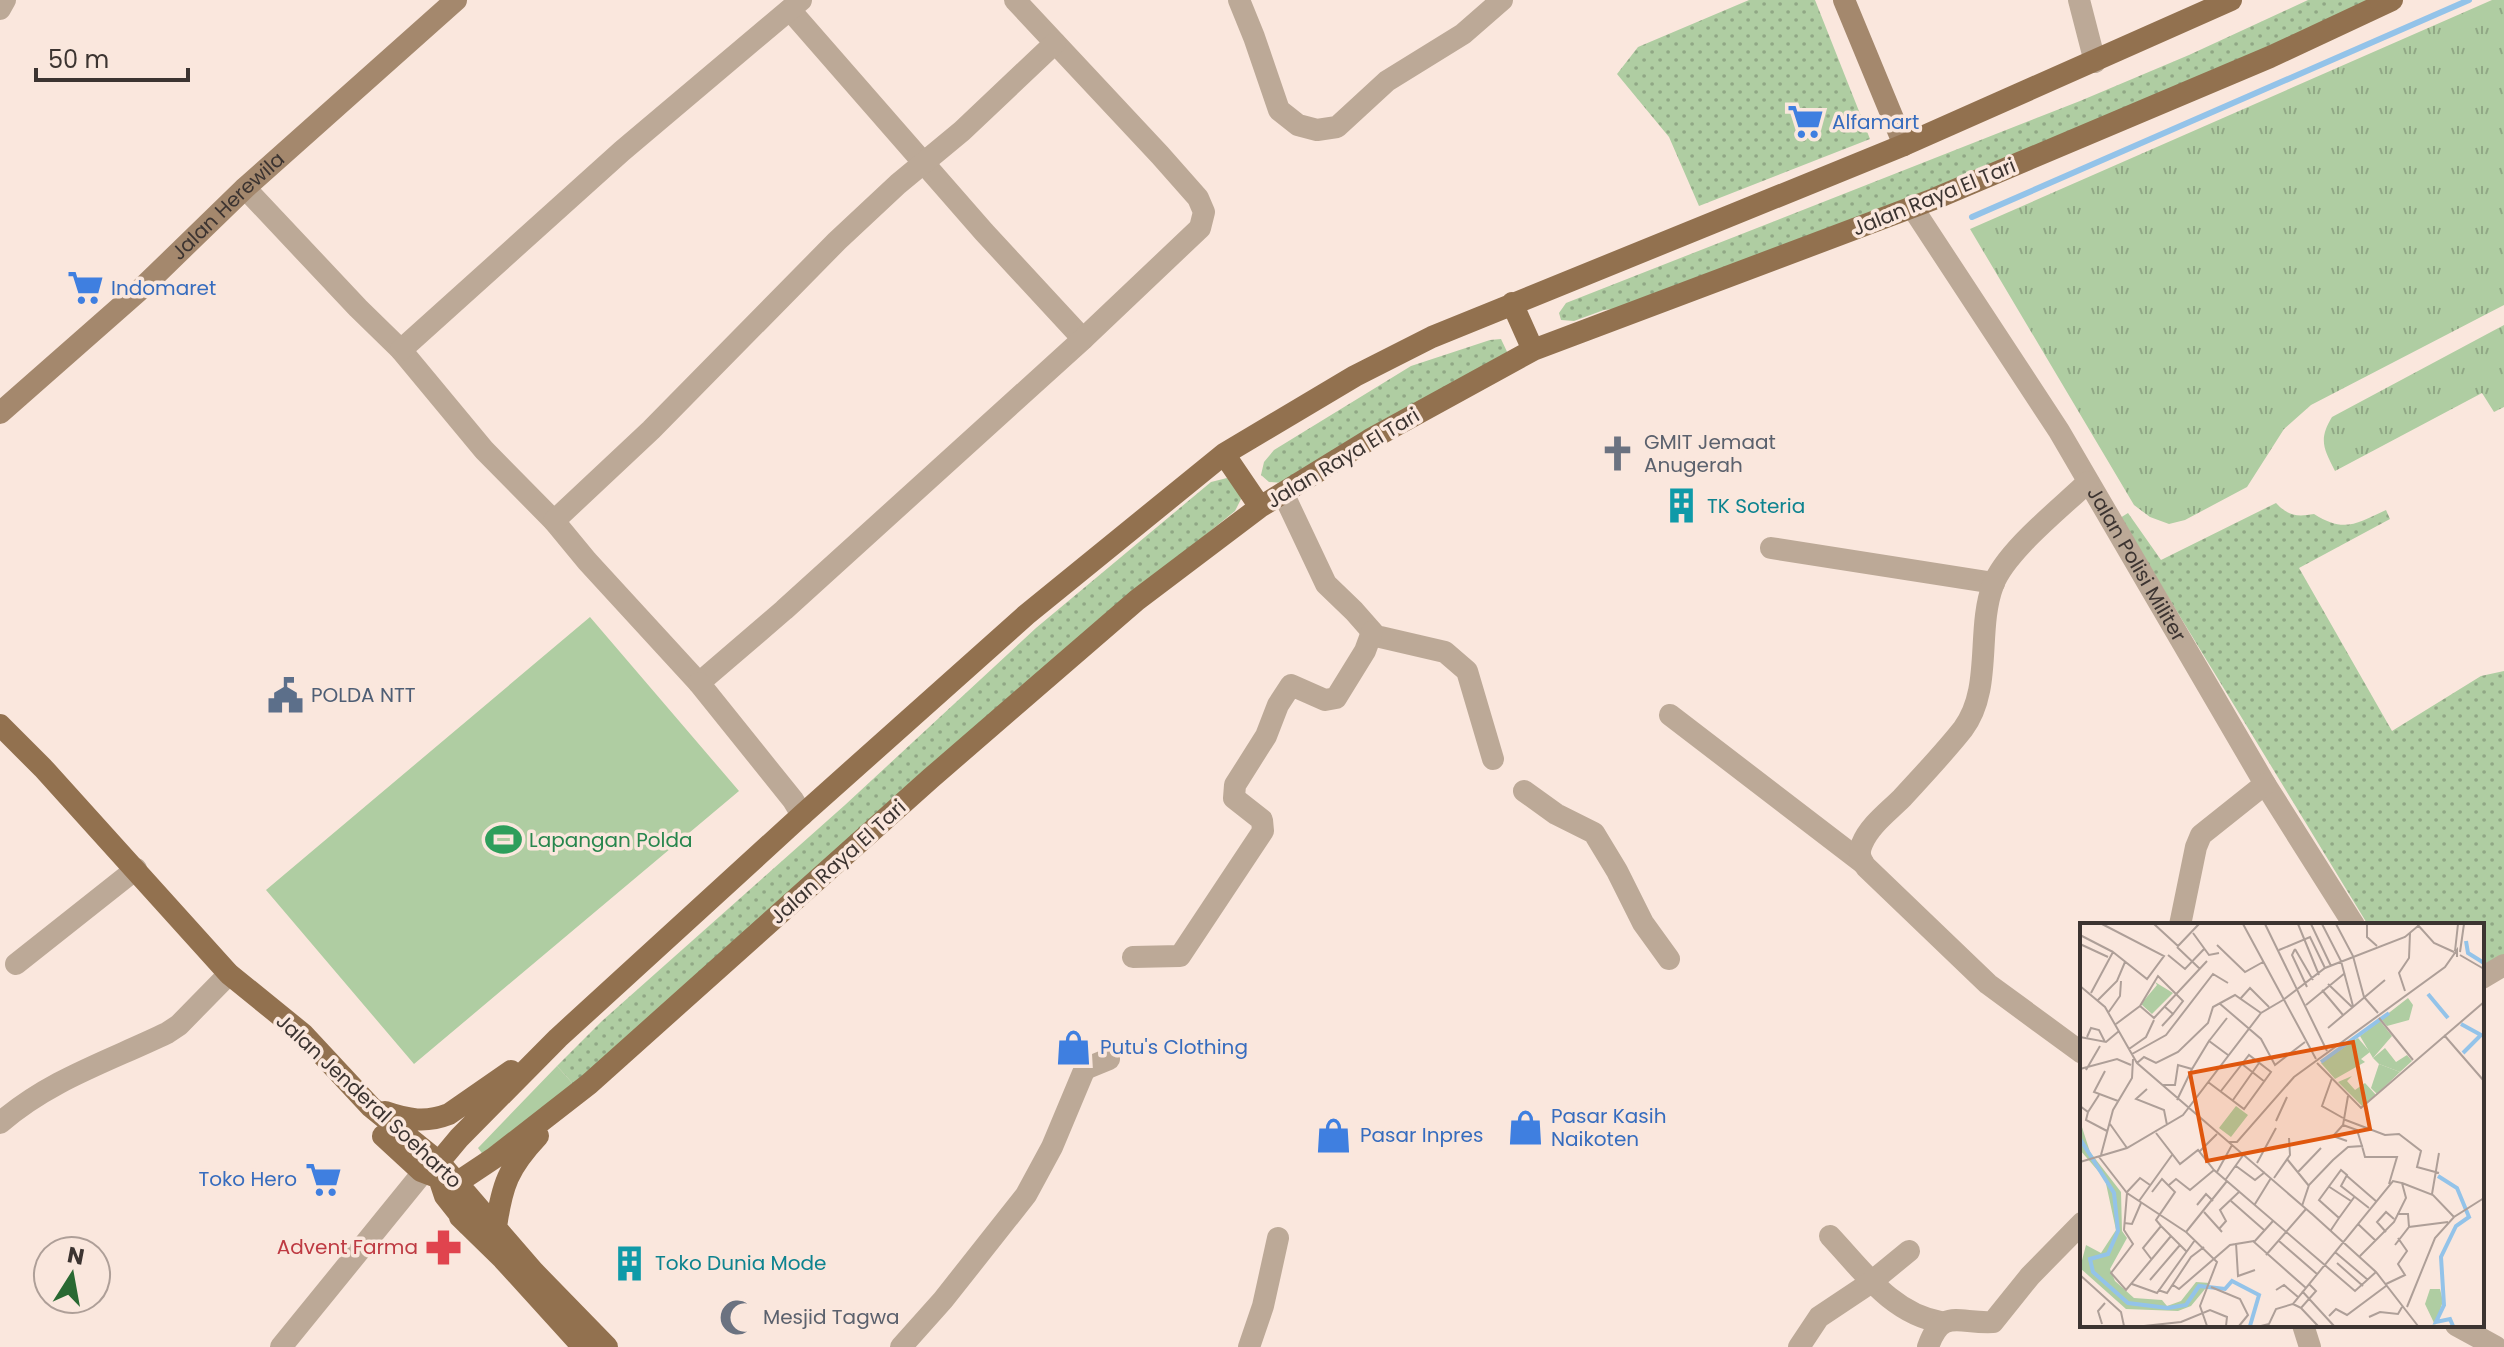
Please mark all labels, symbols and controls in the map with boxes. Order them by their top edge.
scale bar [36,32,188,82]
text: 50 m [48,43,109,76]
supermarket icon: Alfamart [1787,103,1825,141]
place label: Alfamart [1832,108,1919,136]
street label: Jalan Herewila [165,145,291,266]
street label: Jalan Raya El Tari [1848,151,2020,243]
supermarket icon: Indomaret [66,269,104,307]
place label: Indomaret [111,274,216,302]
street label: Jalan Raya El Tari [1261,401,1425,515]
place label: GMIT Jemaat Anugerah [1644,428,1776,479]
church icon: GMIT Jemaat Anugerah [1599,435,1637,473]
street label: Jalan Polisi Militer [2080,481,2193,647]
building icon: TK Soteria [1662,487,1700,525]
place label: TK Soteria [1707,492,1805,520]
public building icon: POLDA NTT [266,676,304,714]
place label: POLDA NTT [311,681,416,709]
street label: Jalan Raya El Tari [764,793,912,931]
sports icon: Lapangan Polda [484,821,522,859]
place label: Lapangan Polda [529,826,693,854]
inset map [2080,923,2484,1327]
street label: Jalan Jenderal Soeharto [270,1007,468,1195]
shop icon: Putu's Clothing [1055,1028,1093,1066]
place label: Putu's Clothing [1100,1033,1248,1061]
place label: Pasar Kasih Naikoten [1551,1102,1667,1153]
shop icon: Pasar Kasih Naikoten [1506,1108,1544,1146]
shop icon: Pasar Inpres [1315,1116,1353,1154]
place label: Pasar Inpres [1360,1121,1483,1149]
supermarket icon: Toko Hero [304,1160,342,1198]
place label: Toko Hero [198,1165,297,1193]
pharmacy icon: Advent Farma [425,1228,463,1266]
place label: Advent Farma [277,1233,418,1261]
north arrow [32,1235,112,1315]
text: N [65,1239,87,1273]
building icon: Toko Dunia Mode [610,1244,648,1282]
place label: Toko Dunia Mode [655,1249,827,1277]
mosque icon: Mesjid Tagwa [718,1298,756,1336]
place label: Mesjid Tagwa [763,1303,900,1331]

